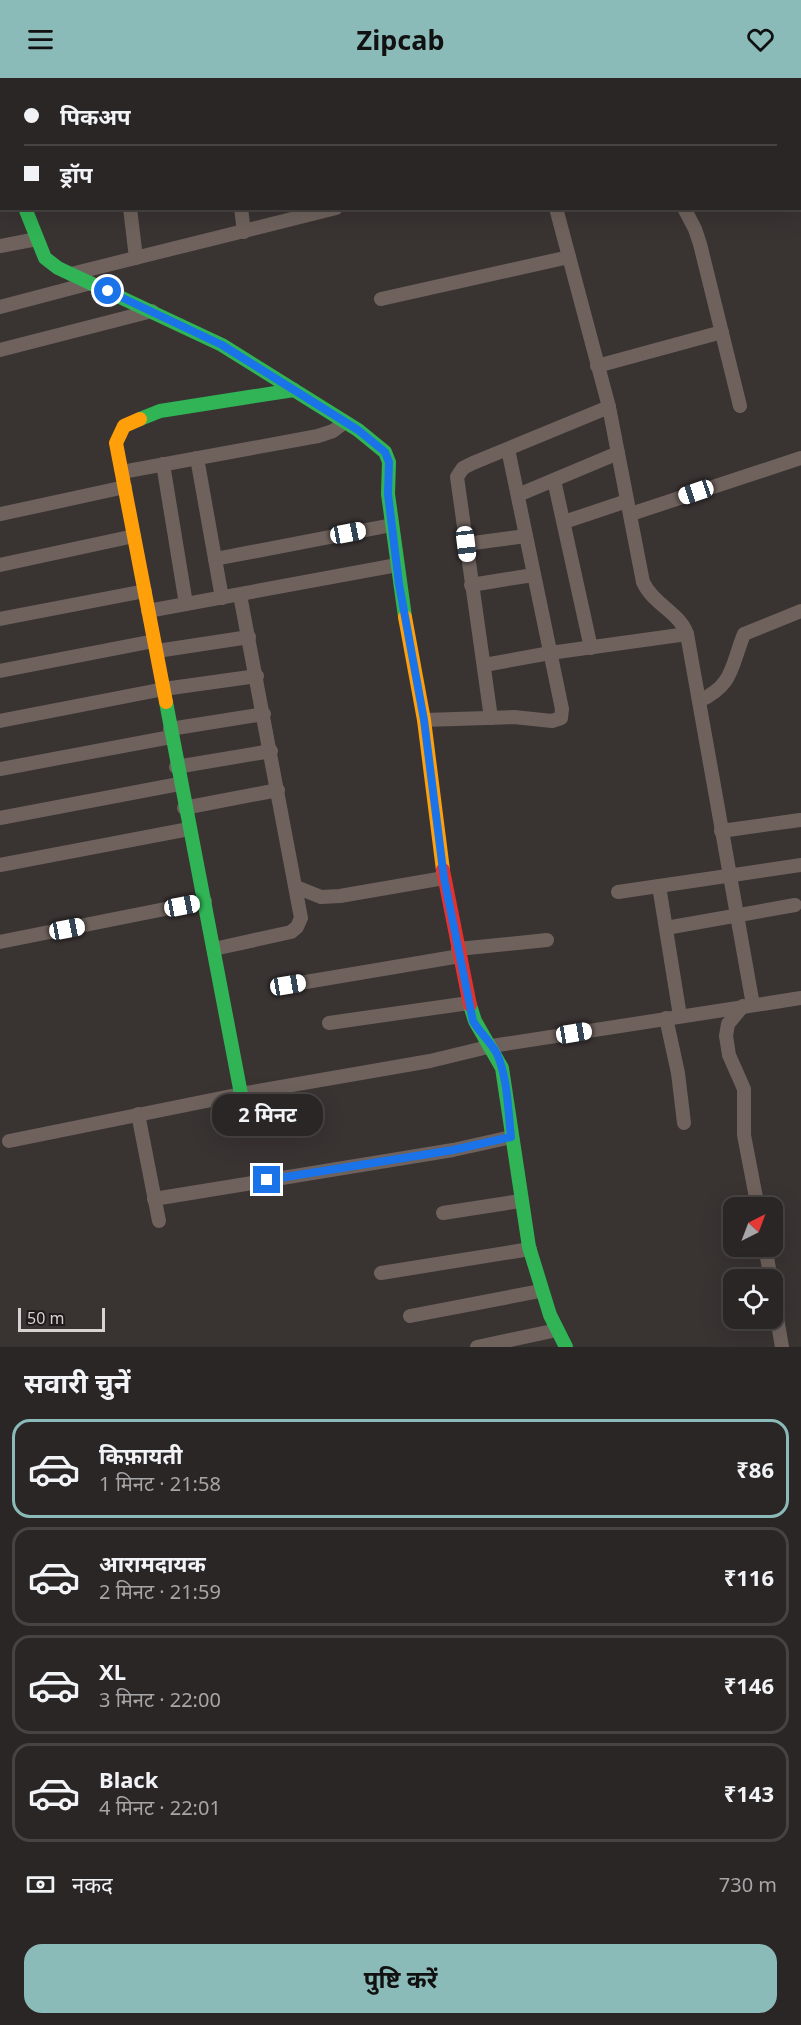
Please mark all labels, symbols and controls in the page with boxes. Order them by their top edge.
text: Zipcab [357,21,444,58]
icon: menu [24,23,57,56]
icon: heart [744,23,777,56]
text: पिकअप [60,101,131,131]
text: ड्रॉप [60,159,93,189]
route start [94,277,121,304]
car [676,478,716,506]
car [329,521,367,545]
car [455,525,477,563]
car [163,894,201,918]
car [48,917,86,941]
car [269,973,307,997]
car [555,1021,593,1045]
callout: 2 मिनट [212,1093,322,1135]
text: 2 मिनट [238,1101,297,1128]
route end [253,1166,280,1193]
north arrow [723,1197,783,1257]
map controls [723,1197,783,1329]
button: locate [723,1269,783,1329]
scale bar [18,1305,105,1332]
text: 50 m [27,1307,64,1329]
text: सवारी चुनें [24,1364,130,1401]
text: किफ़ायती [99,1440,183,1470]
icon: car [27,1442,81,1496]
text: ₹86 [736,1454,774,1484]
text: 1 मिनट · 21:58 [99,1470,221,1497]
text: आरामदायक [99,1548,206,1578]
icon: car [27,1550,81,1604]
text: ₹116 [724,1562,774,1592]
text: 2 मिनट · 21:59 [99,1578,221,1605]
text: XL [99,1656,126,1686]
icon: car [27,1658,81,1712]
text: ₹146 [724,1670,774,1700]
text: 3 मिनट · 22:00 [99,1686,221,1713]
text: Black [99,1764,158,1794]
icon: car [27,1766,81,1820]
text: ₹143 [724,1778,774,1808]
text: 4 मिनट · 22:01 [99,1794,221,1821]
icon: cash [24,1868,57,1901]
text: नकद [72,1869,113,1899]
text: 730 m [719,1871,777,1898]
button: पुष्टि करें [24,1944,777,2013]

